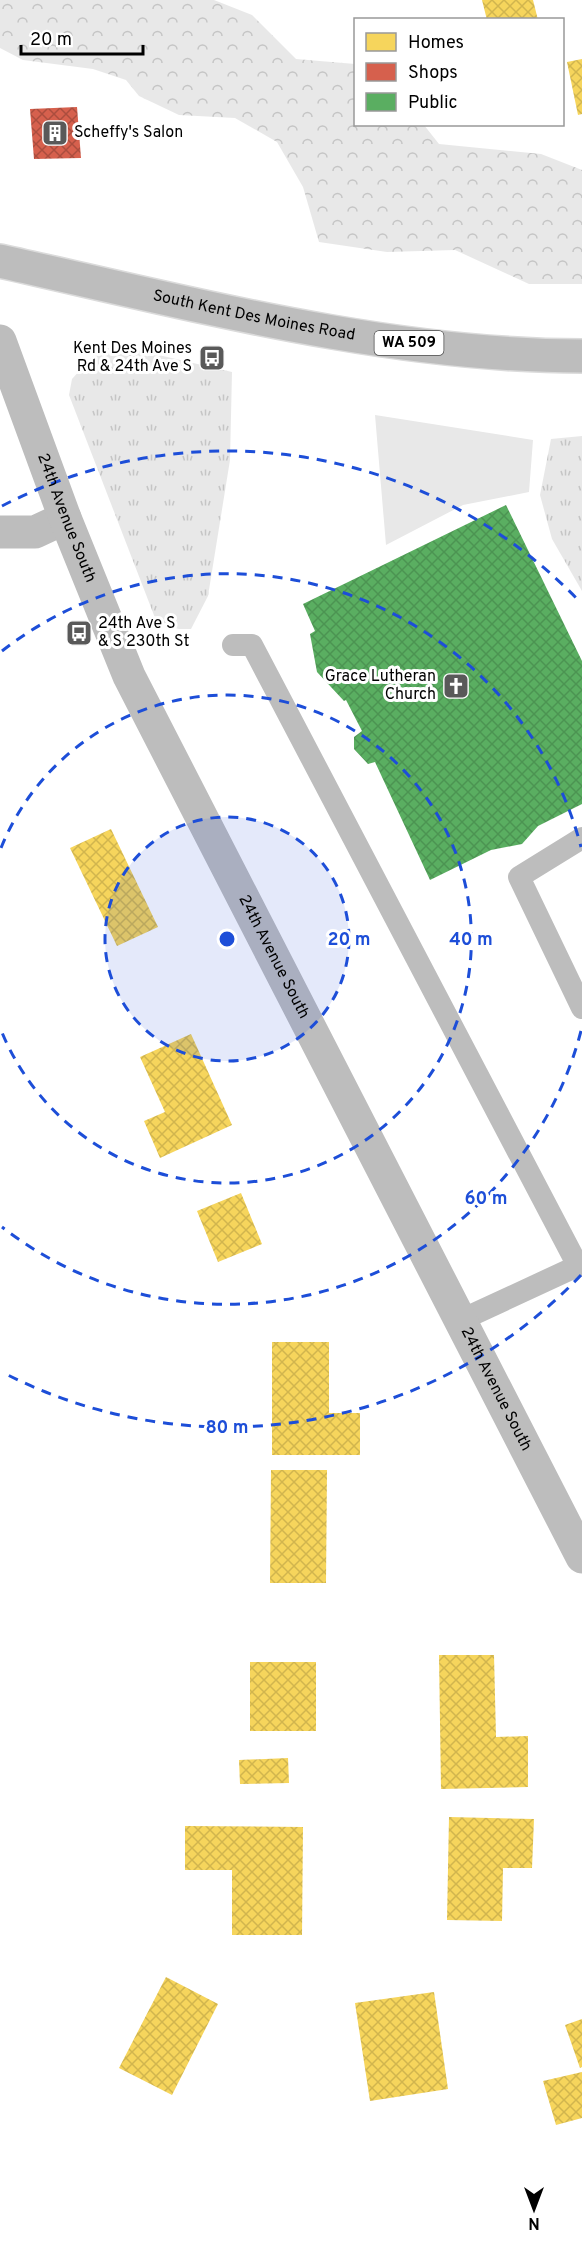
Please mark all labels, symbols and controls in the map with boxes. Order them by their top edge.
scale bar [21,18,142,56]
legend [354,18,564,126]
text: 20 m [30,29,72,52]
text: Homes [408,32,464,55]
text: Shops [408,62,458,85]
text: Public [408,92,458,115]
building icon: Scheffy's Salon [40,118,70,148]
place label: Scheffy's Salon [74,123,183,143]
street label: South Kent Des Moines Road [151,286,357,346]
road number: WA 509 [374,331,444,355]
place label: Kent Des Moines Rd & 24th Ave S [73,339,192,377]
bus stop icon: Kent Des Moines Rd & 24th Ave S [197,343,227,373]
street label: 24th Avenue South [32,451,100,586]
place label: 24th Ave S & S 230th St [98,614,189,652]
bus stop icon: 24th Ave S & S 230th St [64,618,94,648]
place label: Grace Lutheran Church [325,667,436,705]
church icon: Grace Lutheran Church [441,671,471,701]
street label: 24th Avenue South [233,892,314,1022]
centre of rings [217,929,237,949]
text: 20 m [327,929,371,952]
text: 40 m [449,929,493,952]
text: 60 m [464,1188,508,1211]
street label: 24th Avenue South [456,1324,536,1455]
text: 80 m [205,1417,249,1440]
north arrow [504,2179,564,2239]
text: N [528,2212,540,2232]

